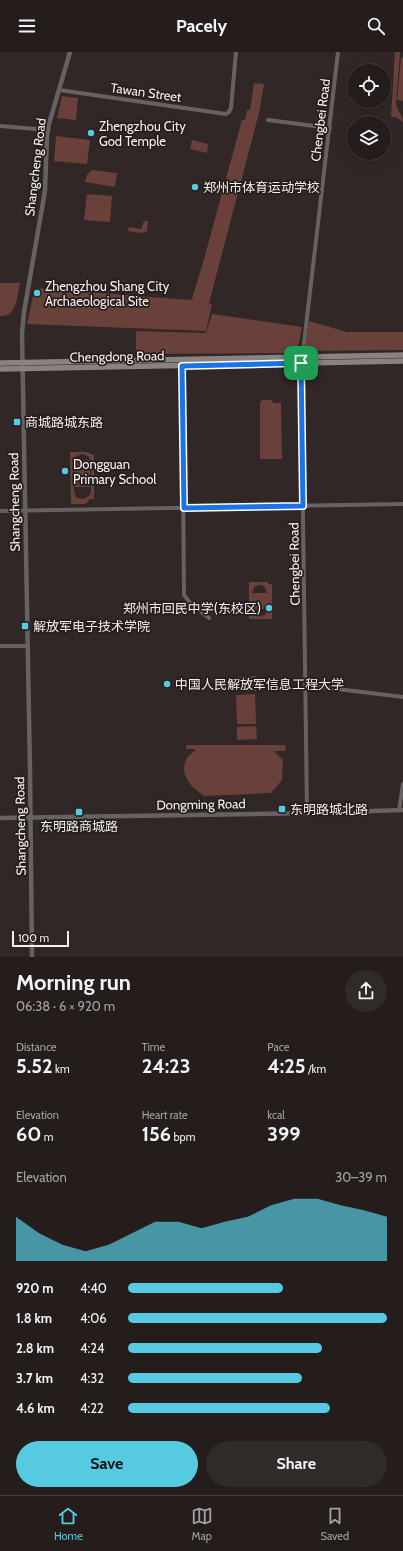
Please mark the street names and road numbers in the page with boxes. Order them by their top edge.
street label: Chengbei Road [307,78,333,162]
street label: Tawan Street [110,79,183,105]
street label: Shangcheng Road [21,117,49,217]
street label: Chengdong Road [70,347,164,365]
street label: Shangcheng Road [5,452,23,552]
street label: Chengbei Road [285,522,303,606]
street label: Shangcheng Road [11,776,29,876]
street label: Dongming Road [156,795,246,813]

